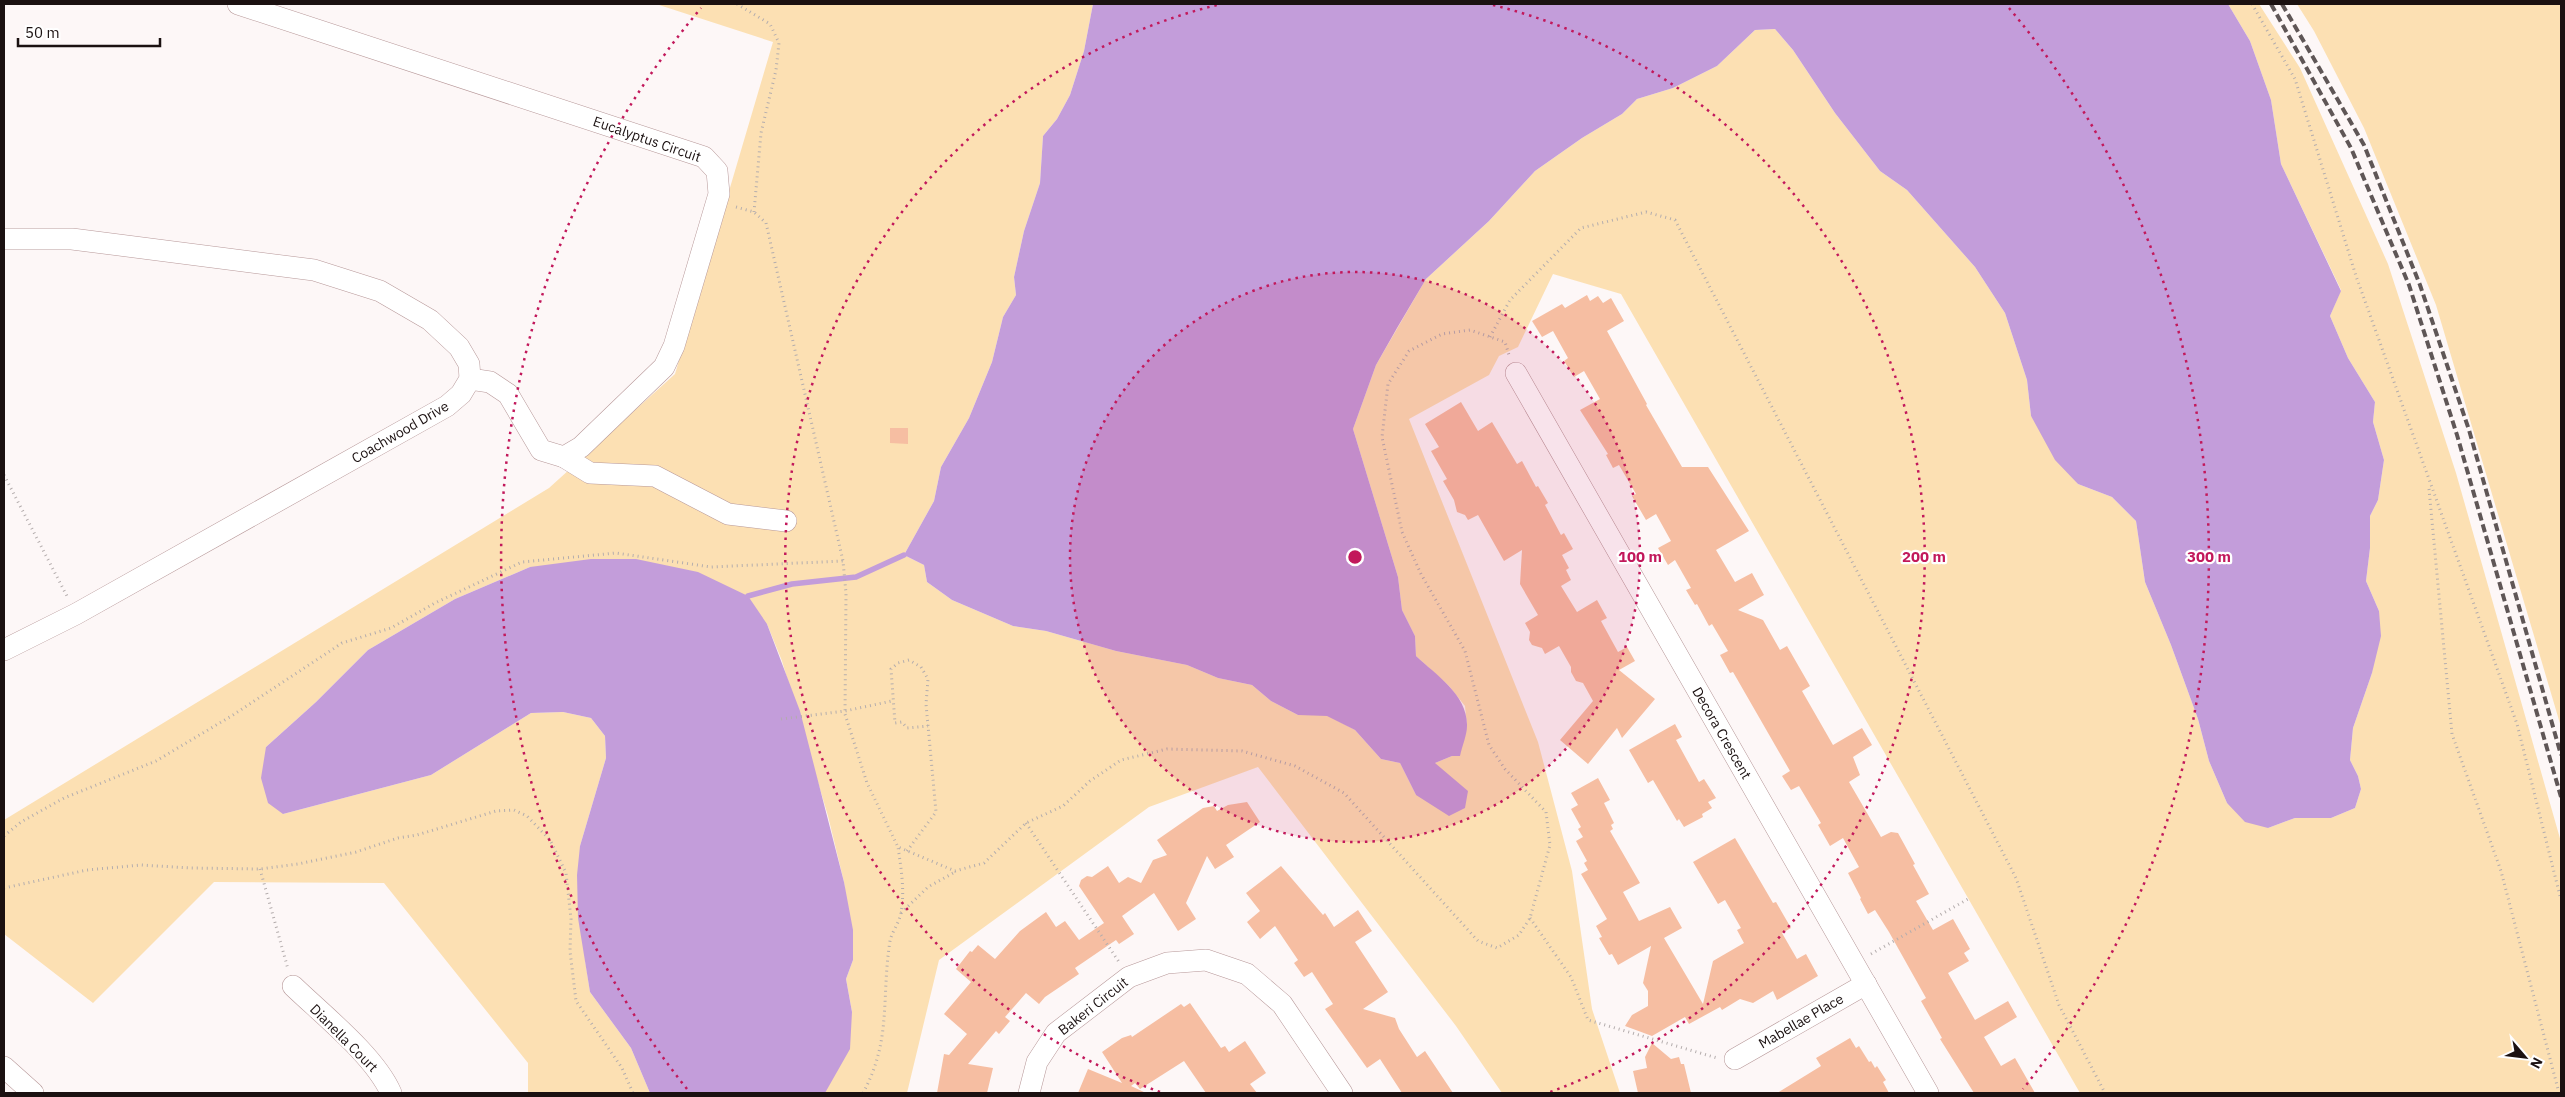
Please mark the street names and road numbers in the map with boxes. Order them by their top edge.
street label: Eucalyptus Circuit [591,112,703,166]
street label: Coachwood Drive [348,397,452,467]
street label: Decora Crescent [1688,684,1756,782]
street label: Bakeri Circuit [1054,973,1132,1039]
street label: Mabellae Place [1755,989,1847,1053]
street label: Dianella Court [306,1000,382,1076]

